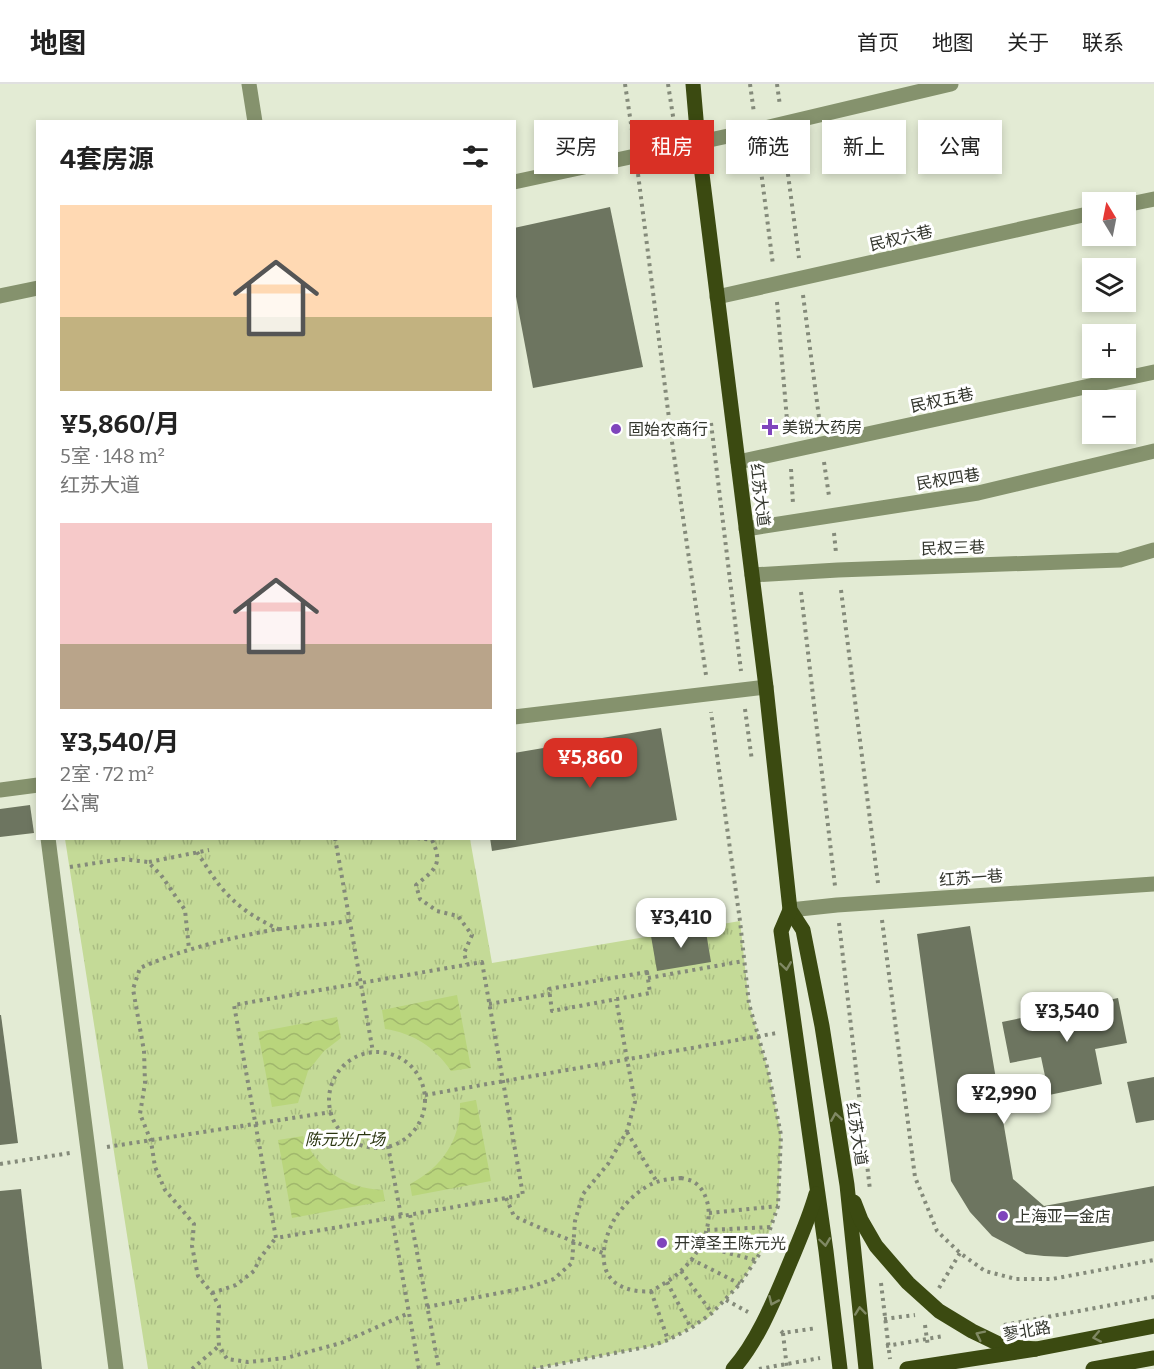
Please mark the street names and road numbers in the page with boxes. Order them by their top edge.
street label: 民权六巷 [868,222,934,254]
street label: 民权五巷 [909,384,975,416]
street label: 红苏大道 [747,462,773,528]
street label: 民权四巷 [915,465,981,493]
street label: 民权三巷 [921,537,985,559]
street label: 红苏一巷 [938,866,1004,890]
street label: 红苏大道 [843,1101,871,1167]
street label: 蓼北路 [1002,1317,1052,1345]

